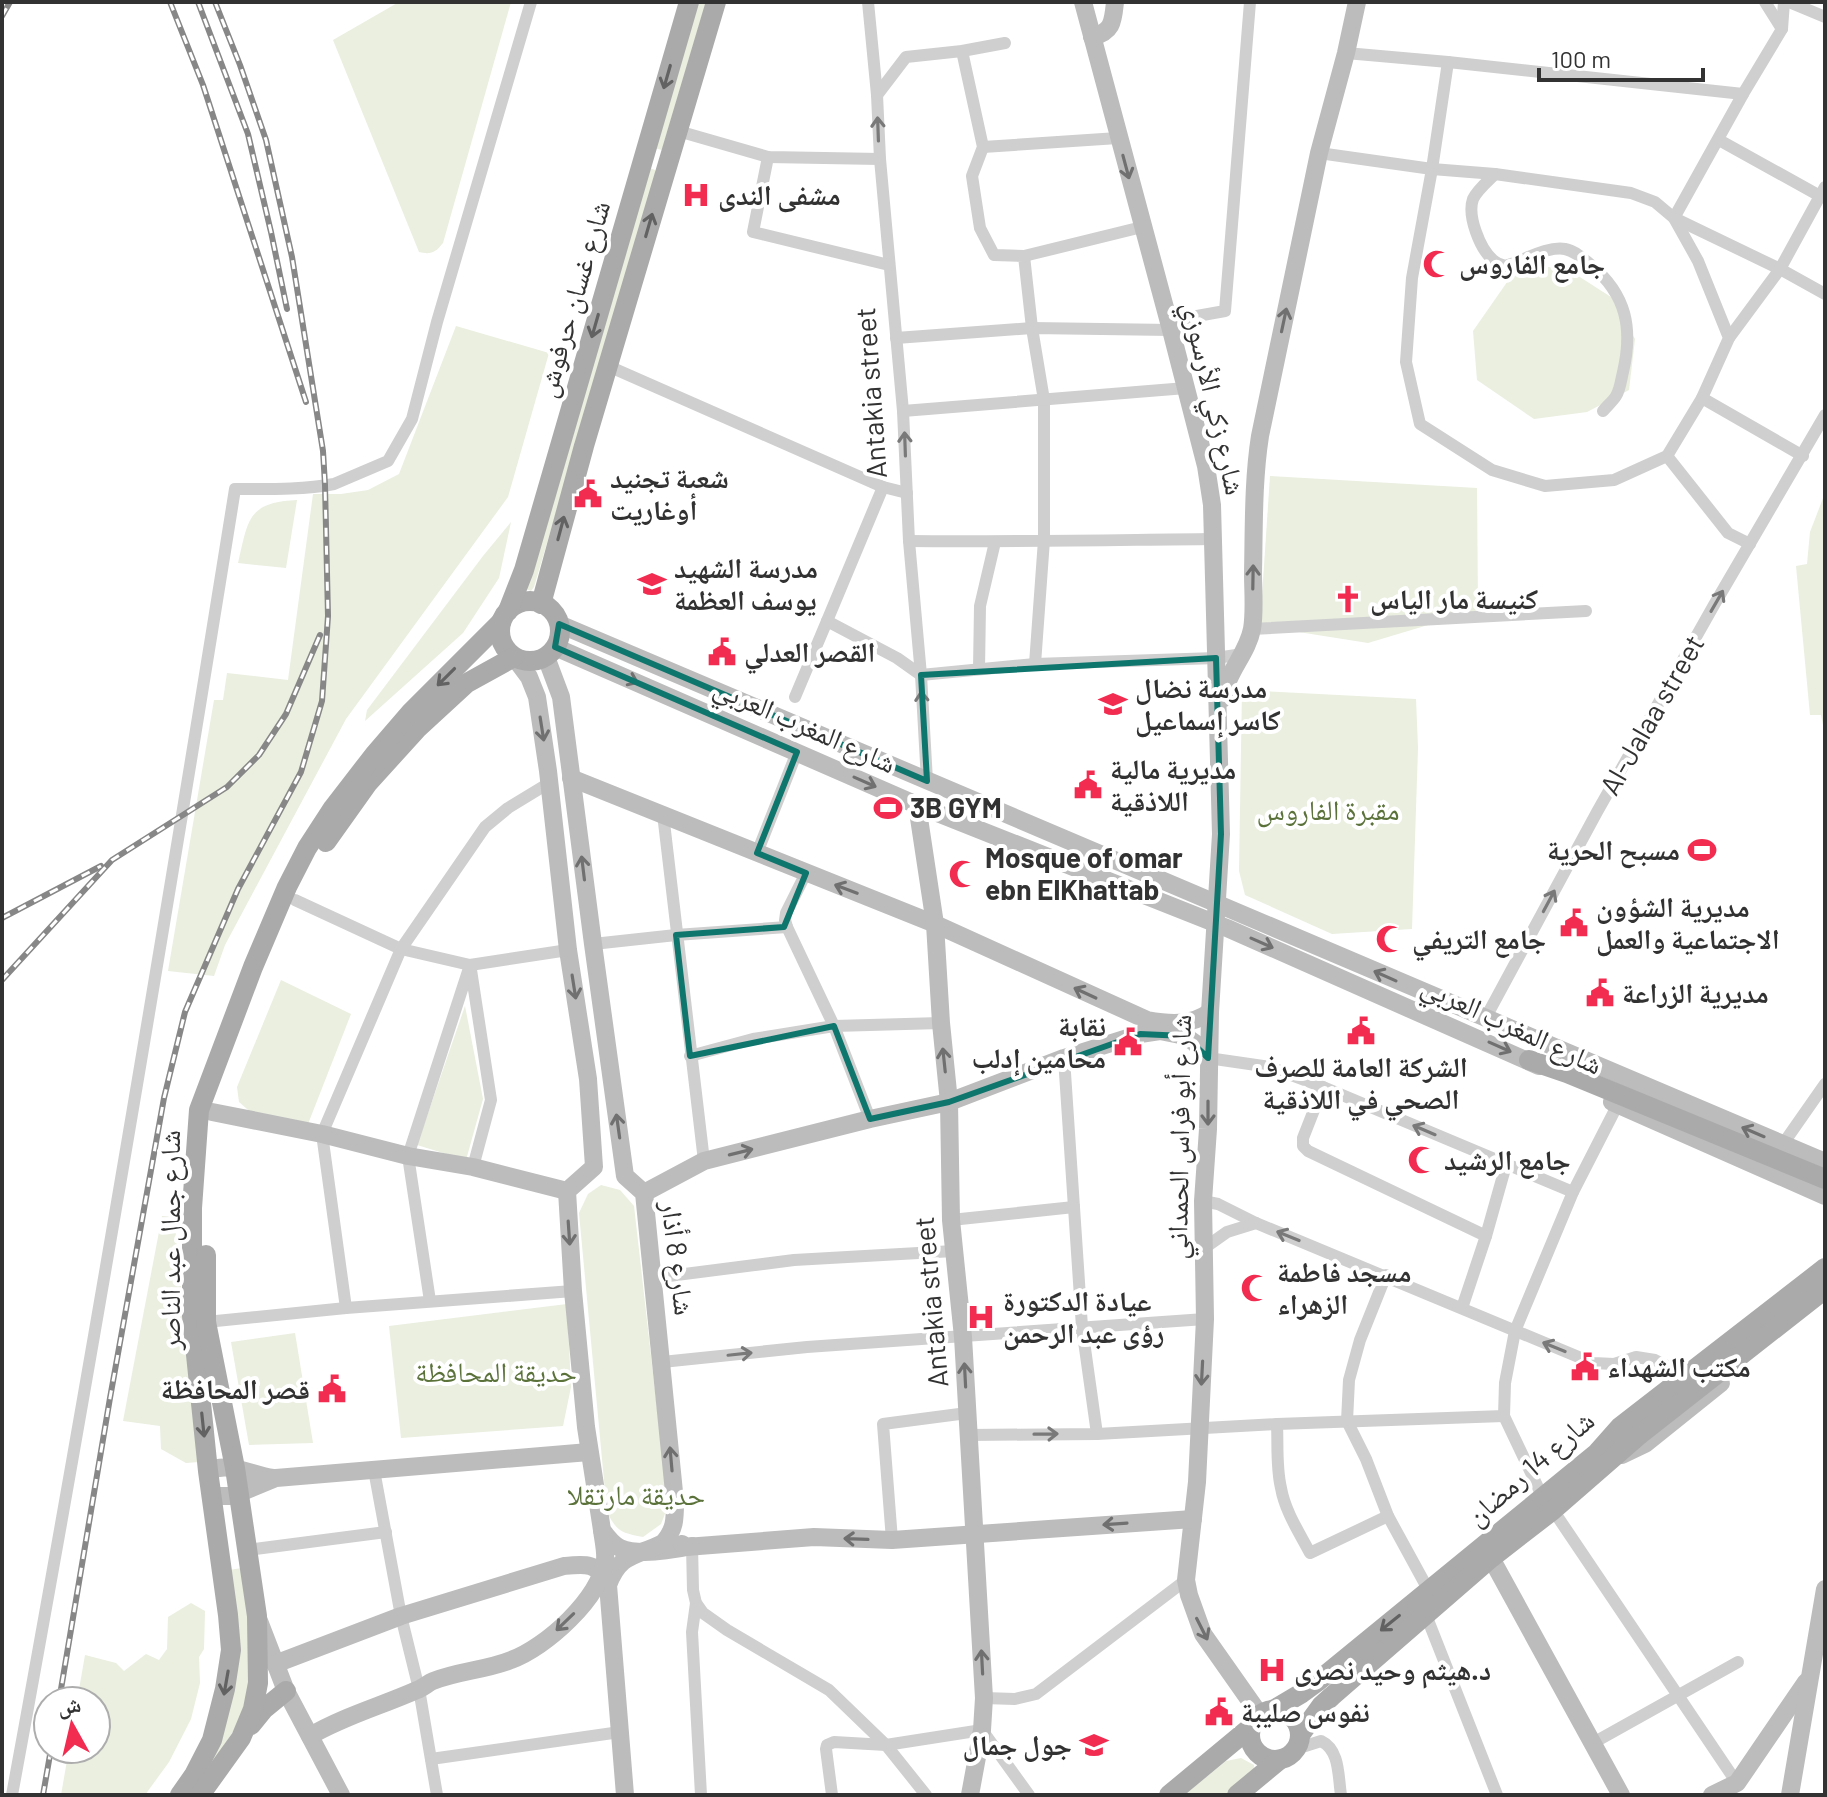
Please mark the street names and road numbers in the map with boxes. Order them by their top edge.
street label: شارع غسان حرفوش [528,196,618,402]
street label: شارع زكي الأرسوزي [1169,298,1254,500]
street label: Antakia street [847,306,893,480]
street label: Al-Jalaa street [1592,628,1711,801]
street label: شارع المغرب العربي [706,669,902,786]
street label: شارع المغرب العربي [1414,967,1608,1087]
street label: شارع أبو فراس الحمداني [1159,1014,1204,1260]
street label: شارع جمال عبد الناصر [152,1130,188,1351]
street label: شارع 8 أذار [653,1198,703,1317]
street label: Antakia street [906,1215,954,1389]
street label: شارع 14 رمضان [1458,1402,1602,1534]

